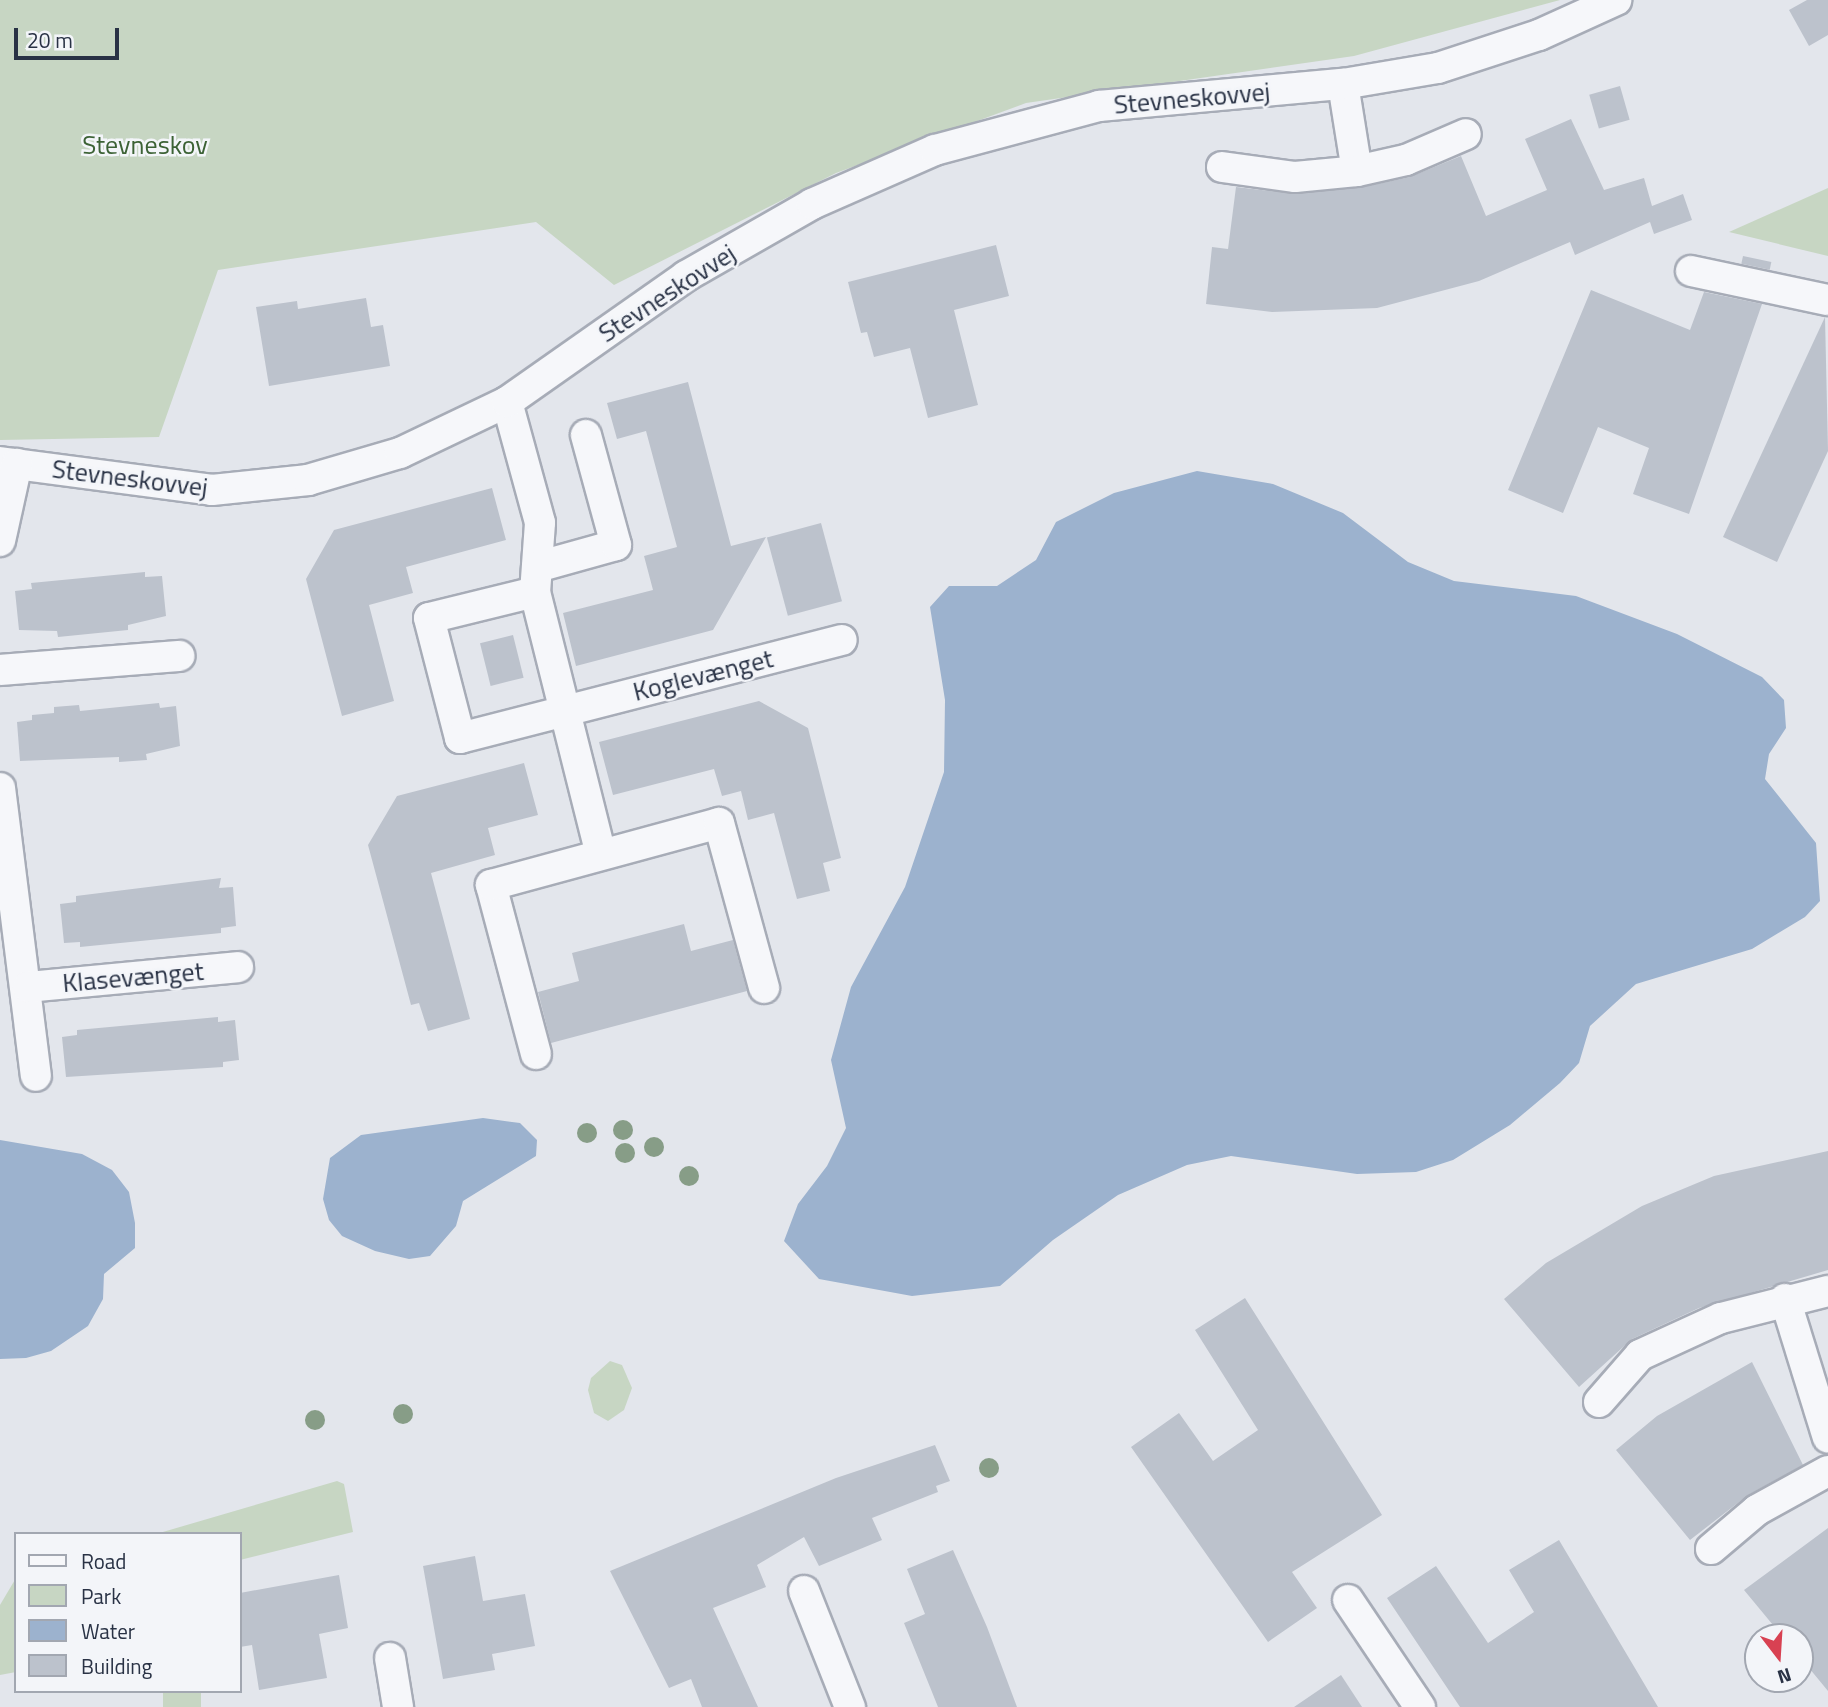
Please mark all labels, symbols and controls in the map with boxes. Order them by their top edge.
scale bar [18,14,122,58]
text: 20 m [27,24,73,56]
street label: Stevneskovvej [1113,76,1271,120]
park label: Stevneskov [82,129,208,161]
street label: Stevneskovvej [593,237,741,349]
street label: Stevneskovvej [50,453,210,503]
street label: Koglevænget [630,643,776,707]
street label: Klasevænget [61,955,205,999]
legend [14,1532,242,1693]
text: Road [81,1545,126,1577]
text: Park [81,1580,121,1612]
text: Water [81,1615,135,1647]
north arrow [1744,1623,1814,1693]
text: Building [81,1650,152,1682]
text: N [1774,1661,1795,1692]

